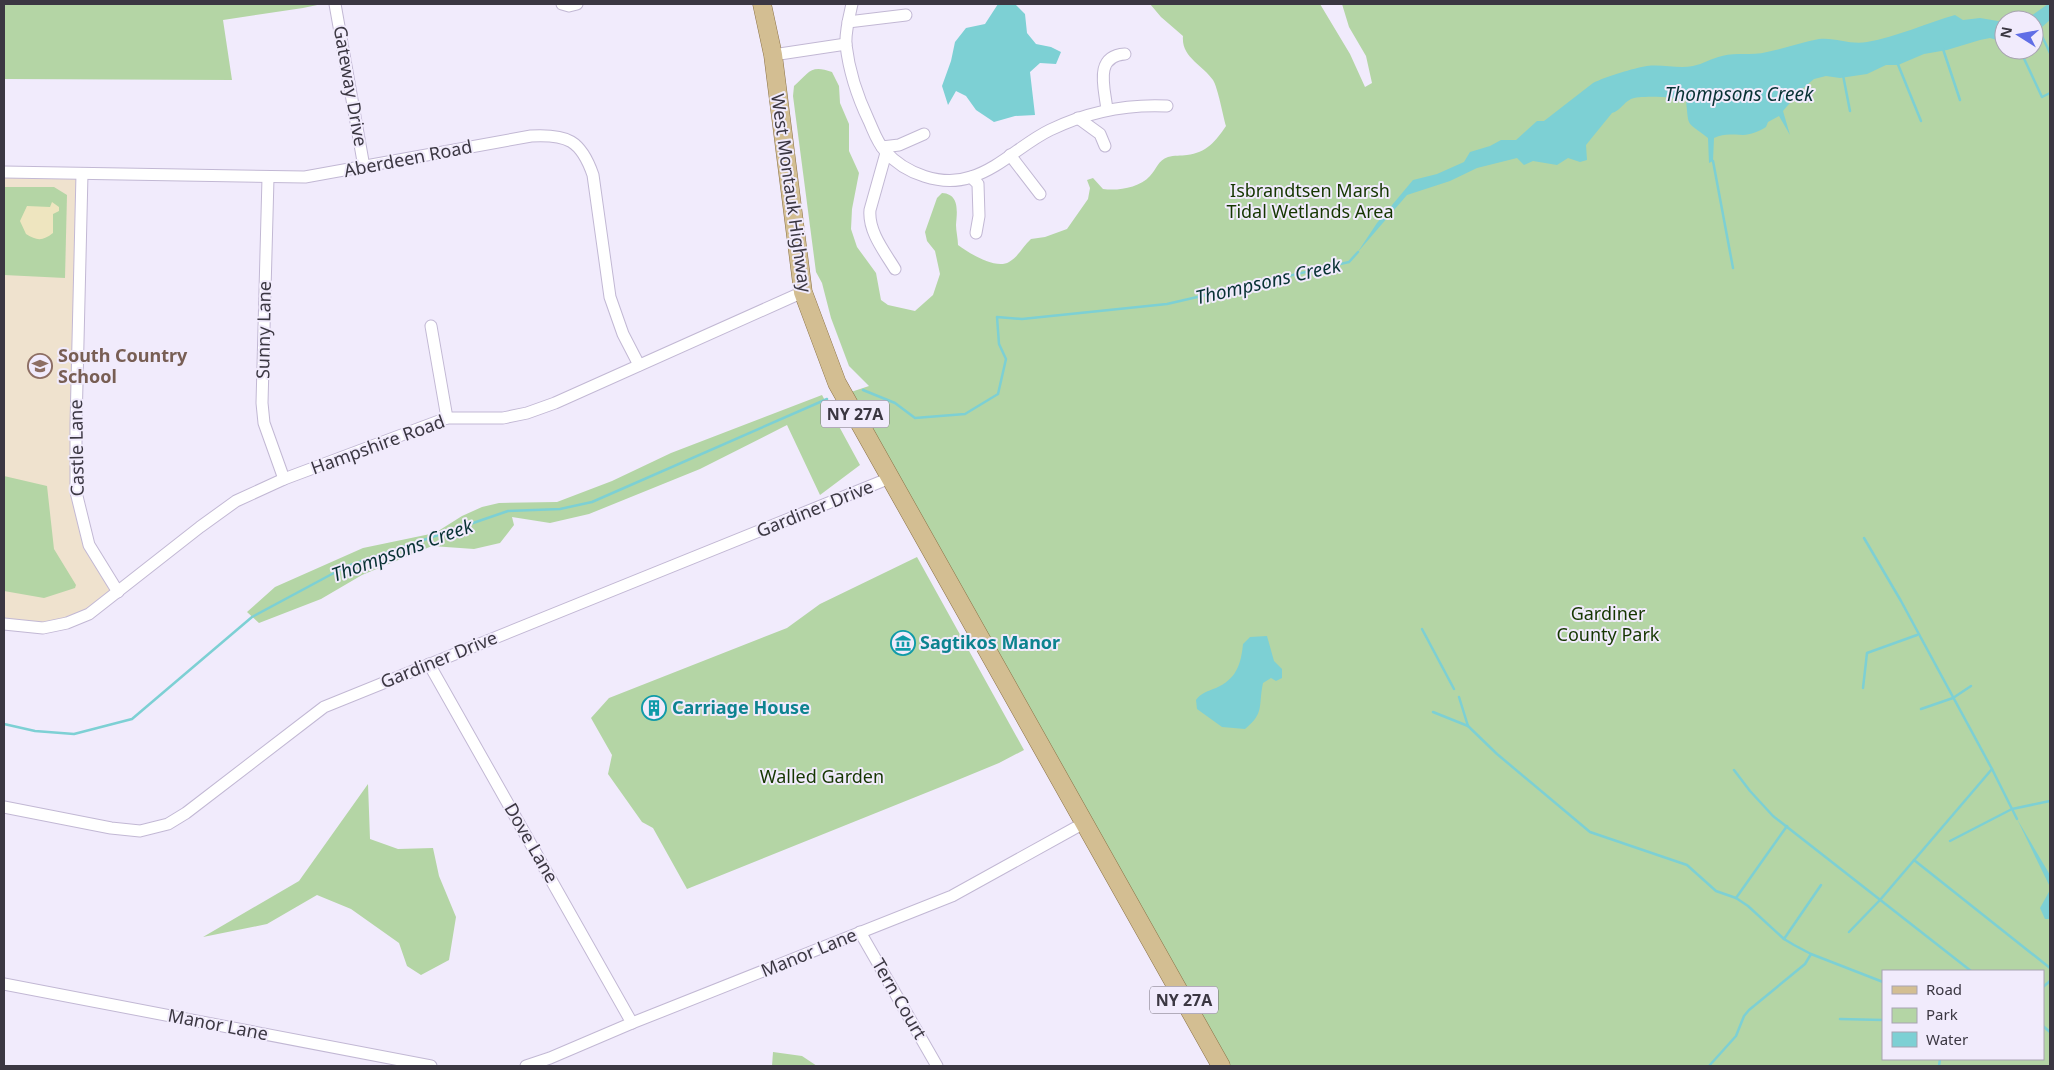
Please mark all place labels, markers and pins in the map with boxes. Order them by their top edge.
place label: South Country School [58,343,188,388]
school or university icon: South Country School [27,353,53,379]
museum icon: Sagtikos Manor [890,630,916,656]
place label: Sagtikos Manor [920,630,1060,654]
building icon: Carriage House [641,695,667,721]
place label: Carriage House [672,695,810,719]

